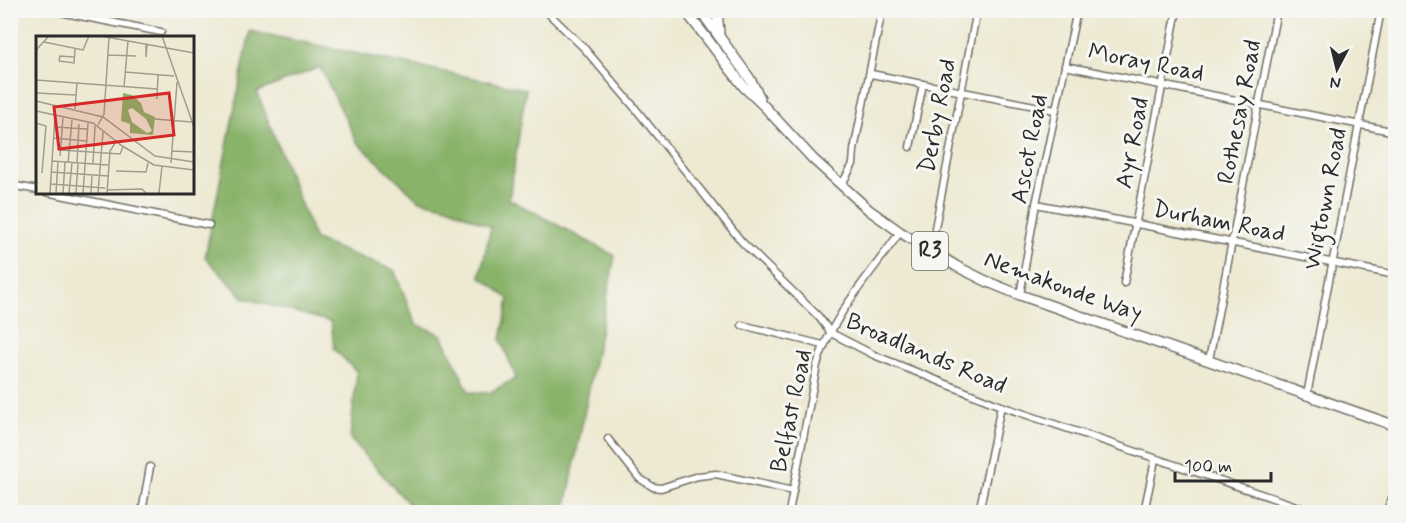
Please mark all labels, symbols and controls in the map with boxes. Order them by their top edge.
inset map [36,36,194,194]
street label: Moray Road [1085,37,1207,89]
street label: Rothesay Road [1211,37,1269,187]
north arrow [1307,39,1367,99]
street label: Derby Road [912,56,964,176]
text: N [1329,71,1342,93]
street label: Ascot Road [1004,92,1056,206]
street label: Ayr Road [1109,95,1157,191]
street label: Wigtown Road [1297,125,1358,273]
street label: Durham Road [1150,194,1288,250]
road number: R3 [912,232,948,270]
street label: Nemakonde Way [980,244,1146,330]
street label: Broadlands Road [841,306,1011,402]
street label: Belfast Road [764,347,820,475]
scale bar [1175,445,1271,483]
text: 100 m [1184,455,1232,479]

